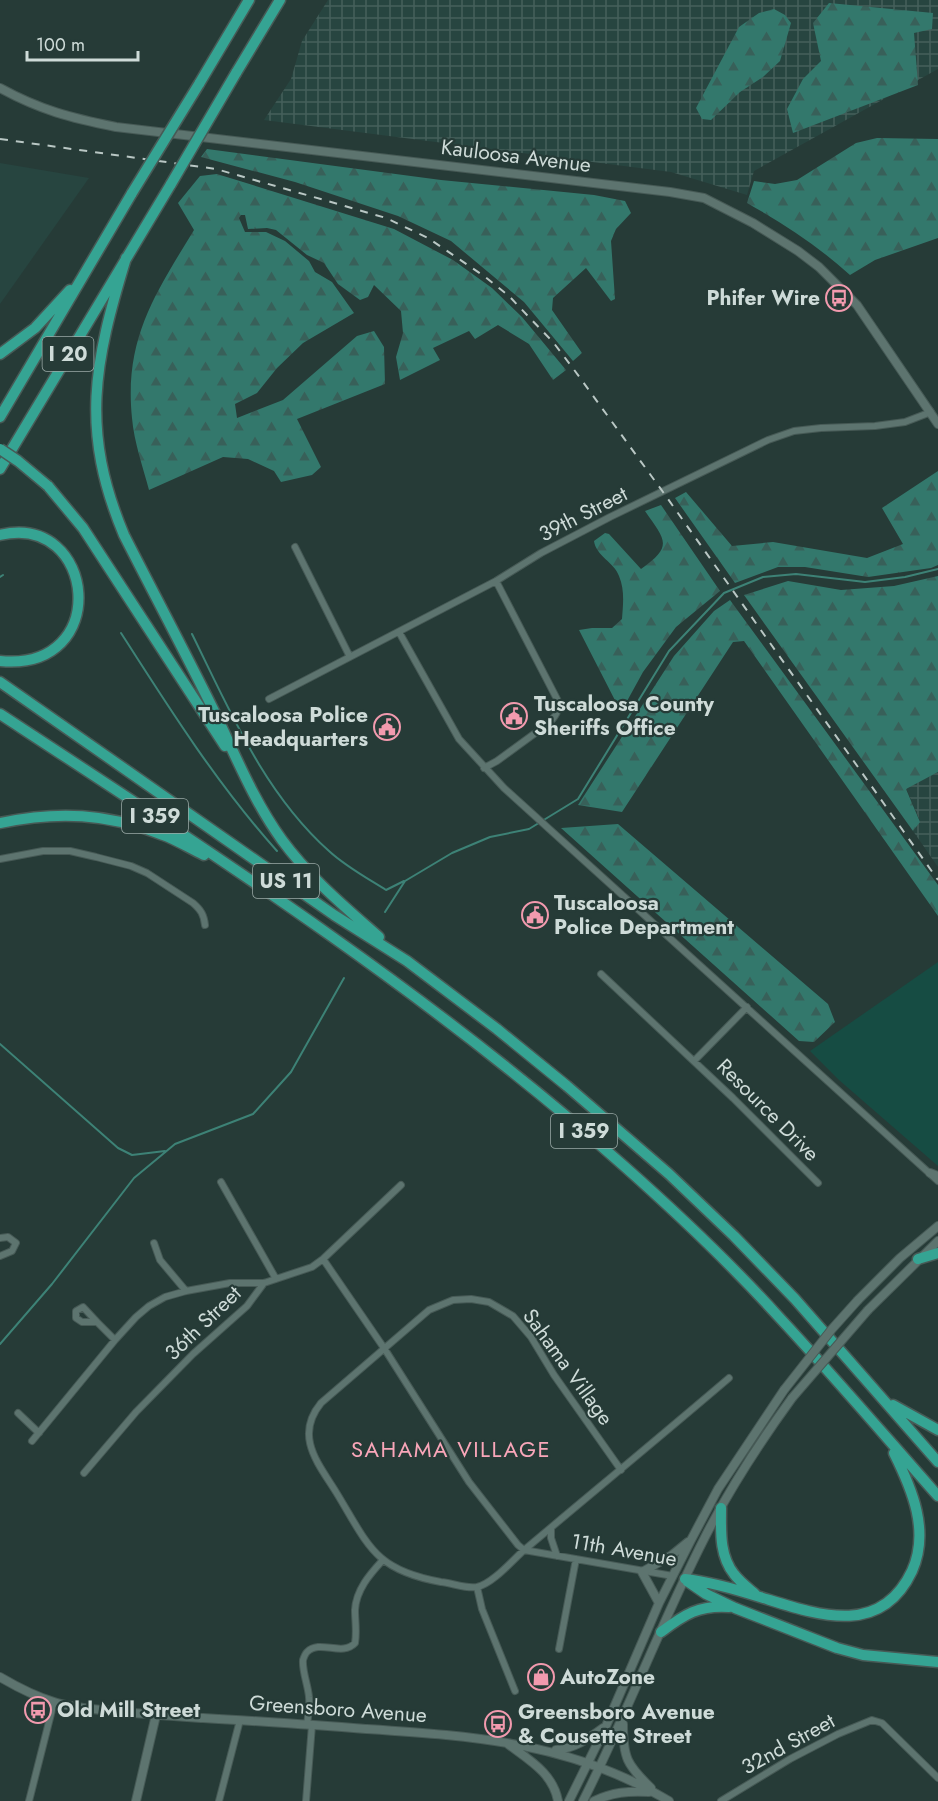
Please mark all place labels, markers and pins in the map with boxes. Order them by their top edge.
place label: Phifer Wire [706,283,820,313]
bus stop icon: Phifer Wire [824,283,854,313]
place label: Tuscaloosa County Sheriffs Office [534,689,715,743]
place label: Tuscaloosa Police Headquarters [198,700,368,754]
public building icon: Tuscaloosa County Sheriffs Office [499,701,529,731]
public building icon: Tuscaloosa Police Headquarters [372,712,402,742]
place label: Tuscaloosa Police Department [554,888,734,942]
public building icon: Tuscaloosa Police Department [520,900,550,930]
shop icon: AutoZone [526,1662,556,1692]
place label: AutoZone [559,1662,655,1692]
bus stop icon: Old Mill Street [23,1695,53,1725]
place label: Old Mill Street [57,1695,200,1725]
place label: Greensboro Avenue & Cousette Street [518,1697,715,1751]
bus stop icon: Greensboro Avenue & Cousette Street [483,1709,513,1739]

